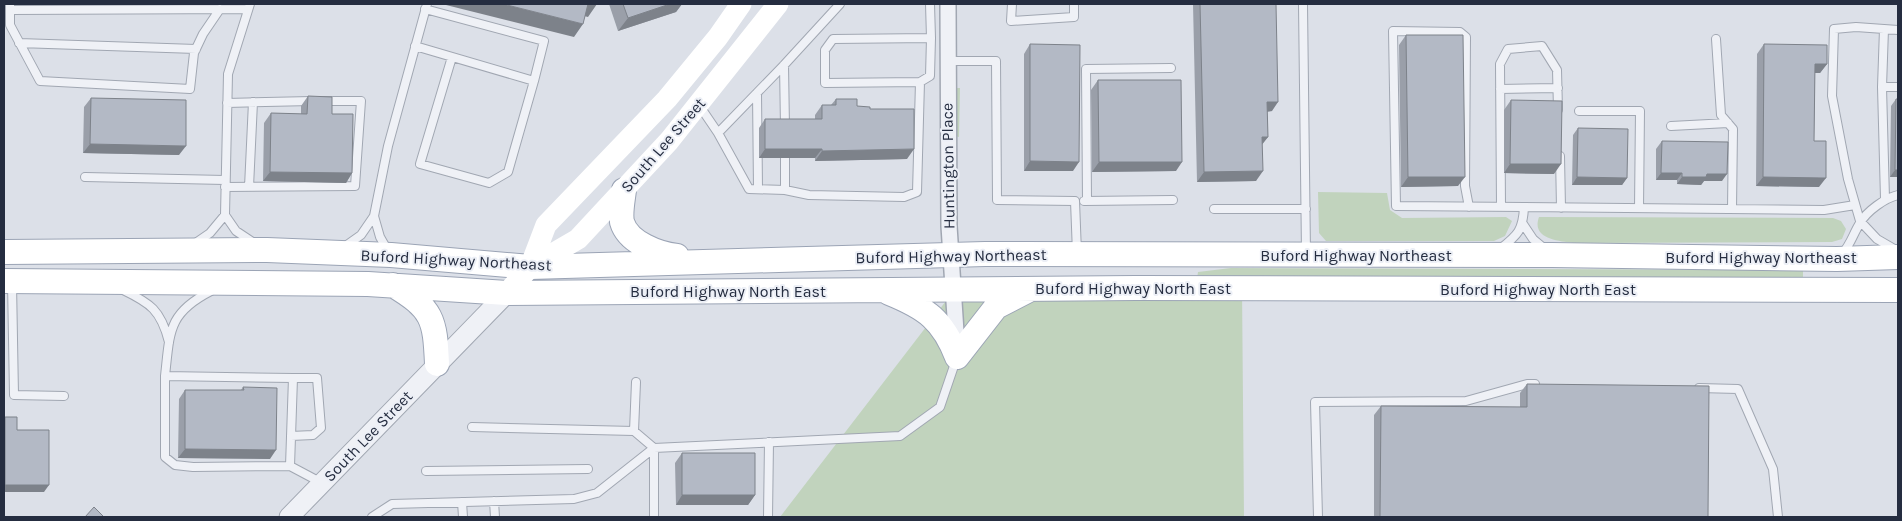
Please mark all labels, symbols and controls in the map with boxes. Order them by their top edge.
street label: South Lee Street [617,94,709,196]
street label: Huntington Place [937,103,959,229]
street label: Buford Highway Northeast [855,245,1047,267]
street label: Buford Highway Northeast [360,246,552,274]
street label: Buford Highway Northeast [1260,246,1452,265]
street label: Buford Highway Northeast [1665,248,1857,267]
street label: Buford Highway North East [1035,279,1231,298]
street label: Buford Highway North East [1440,280,1636,299]
street label: Buford Highway North East [630,282,826,301]
street label: South Lee Street [320,387,416,485]

